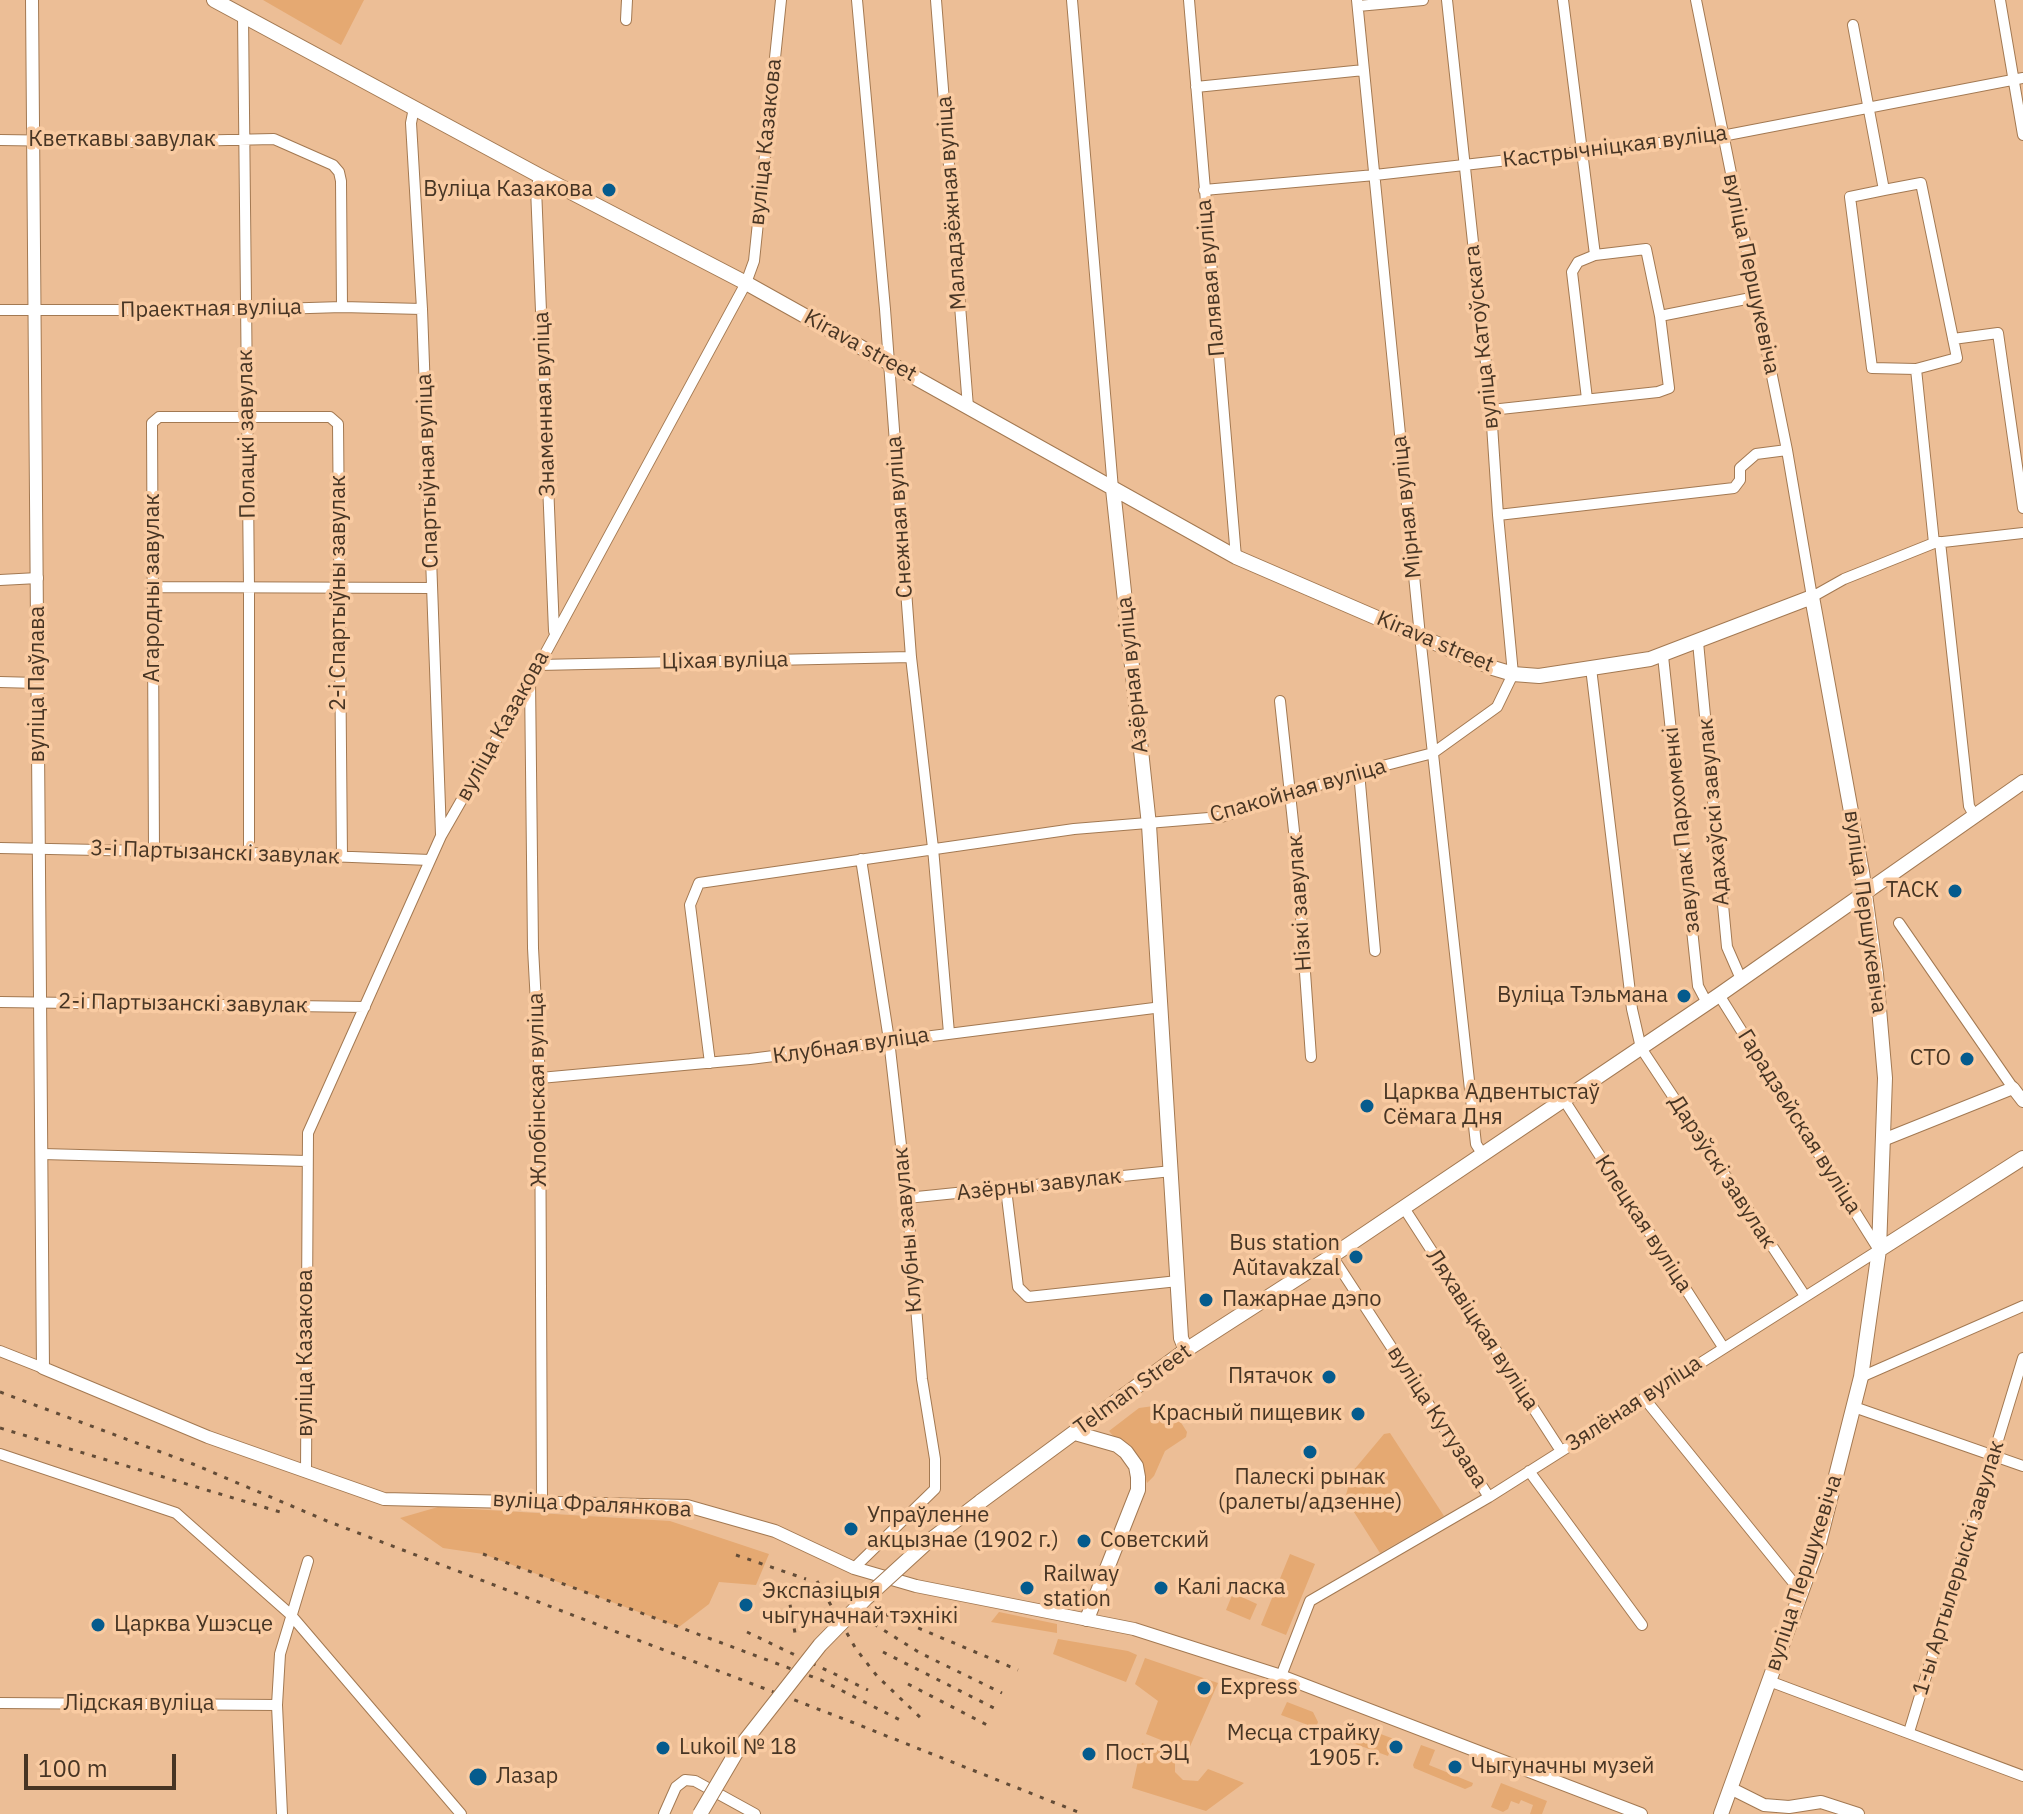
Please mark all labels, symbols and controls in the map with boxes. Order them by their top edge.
street label: вуліца Казакова [744,57,788,227]
street label: Маладзёжная вуліца [931,95,973,311]
street label: Кастрычніцкая вуліца [1501,120,1729,174]
street label: Кветкавы завулак [28,127,216,153]
street label: вуліца Першукевіча [1717,171,1785,377]
place label: Вуліца Казакова [423,177,593,203]
marker: Вуліца Казакова [600,181,618,199]
street label: Палявая вуліца [1191,198,1231,358]
street label: вуліца Катоўскага [1459,244,1505,430]
street label: Праектная вуліца [120,294,302,324]
street label: Kirava street [799,304,921,388]
street label: Знаменная вуліца [529,311,561,497]
street label: Полацкі завулак [232,349,262,519]
street label: Спартыўная вуліца [411,373,445,569]
street label: Мірная вуліца [1386,434,1428,580]
street label: Снежная вуліца [881,435,919,599]
street label: 2-і Спартыўны завулак [326,475,352,711]
street label: Агародны завулак [140,494,166,682]
street label: Азёрная вуліца [1112,595,1154,755]
street label: Kirava street [1372,605,1498,679]
street label: вуліца Паўлава [25,606,51,762]
street label: вуліца Казакова [451,646,555,806]
street label: Ціхая вуліца [661,647,789,675]
street label: Адахаўскі завулак [1693,717,1735,907]
street label: завулак Пархоменкі [1658,725,1706,935]
street label: Спакойная вуліца [1207,753,1389,829]
street label: вуліца Першукевіча [1838,809,1892,1015]
street label: Нізкі завулак [1282,834,1318,972]
street label: 3-і Партызанскі завулак [90,835,340,871]
place label: ТАСК [1886,878,1939,904]
marker: ТАСК [1946,882,1964,900]
place label: Вуліца Тэльмана [1497,983,1668,1009]
marker: Вуліца Тэльмана [1675,987,1693,1005]
street label: 2-і Партызанскі завулак [58,989,308,1019]
street label: Жлобінская вуліца [523,992,553,1188]
street label: Клубная вуліца [771,1022,931,1070]
street label: Гарадзейская вуліца [1732,1025,1866,1219]
place label: СТО [1910,1046,1951,1072]
marker: СТО [1958,1050,1976,1068]
place label: Царква Адвентыстаў Сёмага Дня [1383,1080,1600,1132]
street label: Дарэўскі завулак [1663,1090,1781,1254]
marker: Царква Адвентыстаў Сёмага Дня [1358,1097,1376,1115]
street label: Клубны завулак [888,1146,928,1314]
street label: Клецкая вуліца [1589,1150,1697,1298]
street label: Азёрны завулак [955,1163,1123,1207]
place label: Bus station Aŭtavakzal [1229,1231,1340,1282]
street label: Ляхавіцкая вуліца [1420,1244,1544,1416]
marker: Bus station Aŭtavakzal [1347,1248,1365,1266]
street label: вуліца Казакова [293,1269,319,1437]
place label: Пажарнае дэпо [1222,1287,1382,1313]
marker: Пажарнае дэпо [1197,1291,1215,1309]
street label: Telman Street [1069,1339,1197,1441]
street label: вуліца Кутузава [1381,1341,1493,1493]
street label: Зялёная вуліца [1561,1350,1707,1458]
place label: Пятачок [1228,1364,1313,1390]
marker: Пятачок [1320,1368,1338,1386]
place label: Красный пищевик [1152,1401,1342,1427]
marker: Красный пищевик [1349,1405,1367,1423]
street label: 1-ы Артылерыскі завулак [1908,1438,2010,1698]
marker: Палескі рынак (ралеты/адзенне) [1301,1443,1319,1461]
place label: Палескі рынак (ралеты/адзенне) [1218,1465,1402,1516]
street label: вуліца Першукевіча [1760,1472,1848,1674]
street label: вуліца Фралянкова [492,1487,692,1523]
place label: Упраўленне акцызнае (1902 г.) [867,1503,1059,1554]
marker: Упраўленне акцызнае (1902 г.) [842,1520,860,1538]
place label: Советский [1100,1528,1209,1554]
marker: Советский [1075,1532,1093,1550]
place label: Railway station [1043,1562,1119,1614]
place label: Калі ласка [1177,1575,1285,1601]
place label: Экспазіцыя чыгуначнай тэхнікі [762,1579,958,1630]
marker: Railway station [1018,1579,1036,1597]
marker: Калі ласка [1152,1579,1170,1597]
marker: Экспазіцыя чыгуначнай тэхнікі [737,1596,755,1614]
place label: Царква Ушэсце [114,1612,273,1638]
marker: Царква Ушэсце [89,1616,107,1634]
place label: Express [1220,1675,1298,1701]
marker: Express [1195,1679,1213,1697]
street label: Лідская вуліца [64,1691,214,1717]
place label: Месца страйку 1905 г. [1227,1721,1380,1772]
place label: Lukoil № 18 [679,1735,797,1761]
scale bar [28,1738,180,1788]
marker: Месца страйку 1905 г. [1387,1738,1405,1756]
marker: Lukoil № 18 [654,1739,672,1757]
place label: Пост ЭЦ [1105,1741,1189,1767]
marker: Пост ЭЦ [1080,1745,1098,1763]
text: 100 m [38,1752,108,1784]
place label: Чыгуначны музей [1471,1754,1655,1780]
marker: Чыгуначны музей [1446,1758,1464,1776]
place label: Лазар [496,1764,558,1790]
marker: Лазар [467,1766,489,1788]

